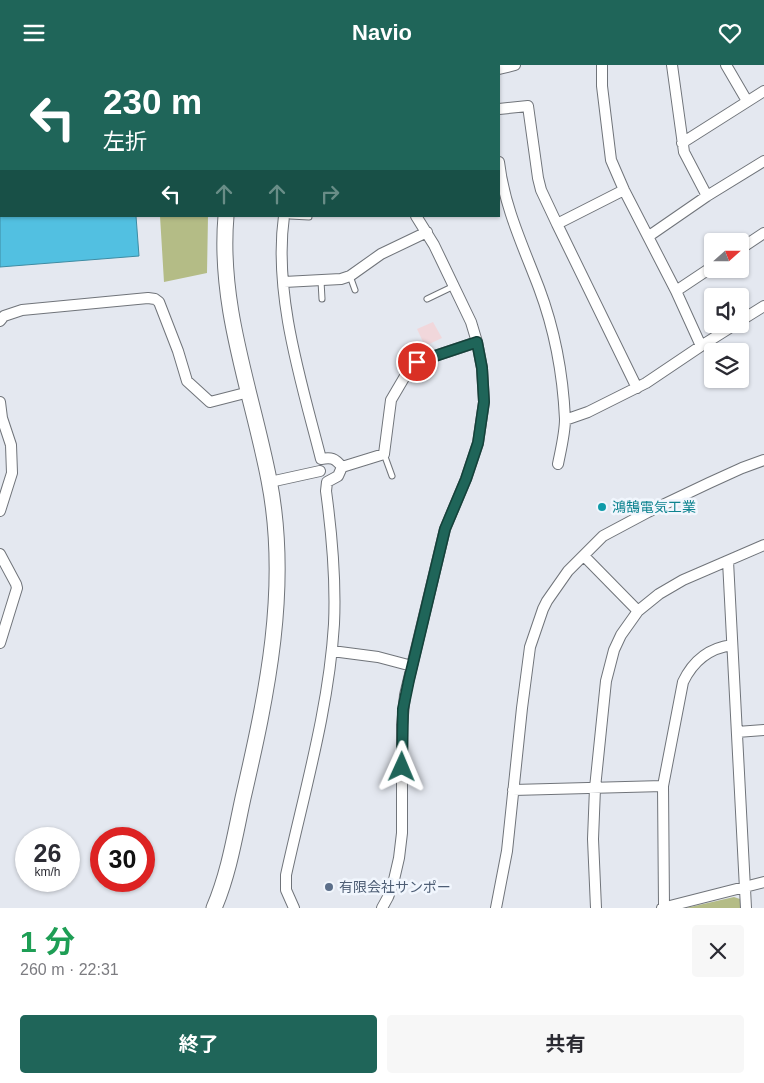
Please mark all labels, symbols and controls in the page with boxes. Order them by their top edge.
icon: menu [20,19,48,47]
icon: heart [716,19,744,47]
text: Navio [352,20,412,45]
text: 230 m [103,82,202,121]
icon: left [20,85,85,150]
text: 左折 [103,129,147,154]
icon: left [157,180,185,208]
icon: ahead [210,180,238,208]
icon: ahead [263,180,291,208]
icon: right [316,180,344,208]
north arrow [704,233,749,277]
map controls [704,233,749,388]
button: sound [704,288,749,333]
pin [396,341,438,383]
button: layers [704,343,749,388]
icon: arrive [403,348,431,376]
place label: 鴻鵠電気工業 [612,499,696,515]
marker: 鴻鵠電気工業 [596,501,608,513]
position arrow [375,740,427,792]
speed limit sign: 30 [90,827,155,892]
text: 26 [34,839,61,867]
text: km/h [34,865,61,879]
place label: 有限会社サンポー [339,879,451,895]
marker: 有限会社サンポー [323,881,335,893]
text: 1 分 [20,925,75,958]
button: close [692,925,744,977]
text: 260 m · 22:31 [20,961,119,978]
button: 終了 [20,1015,377,1073]
button: 共有 [387,1015,744,1073]

